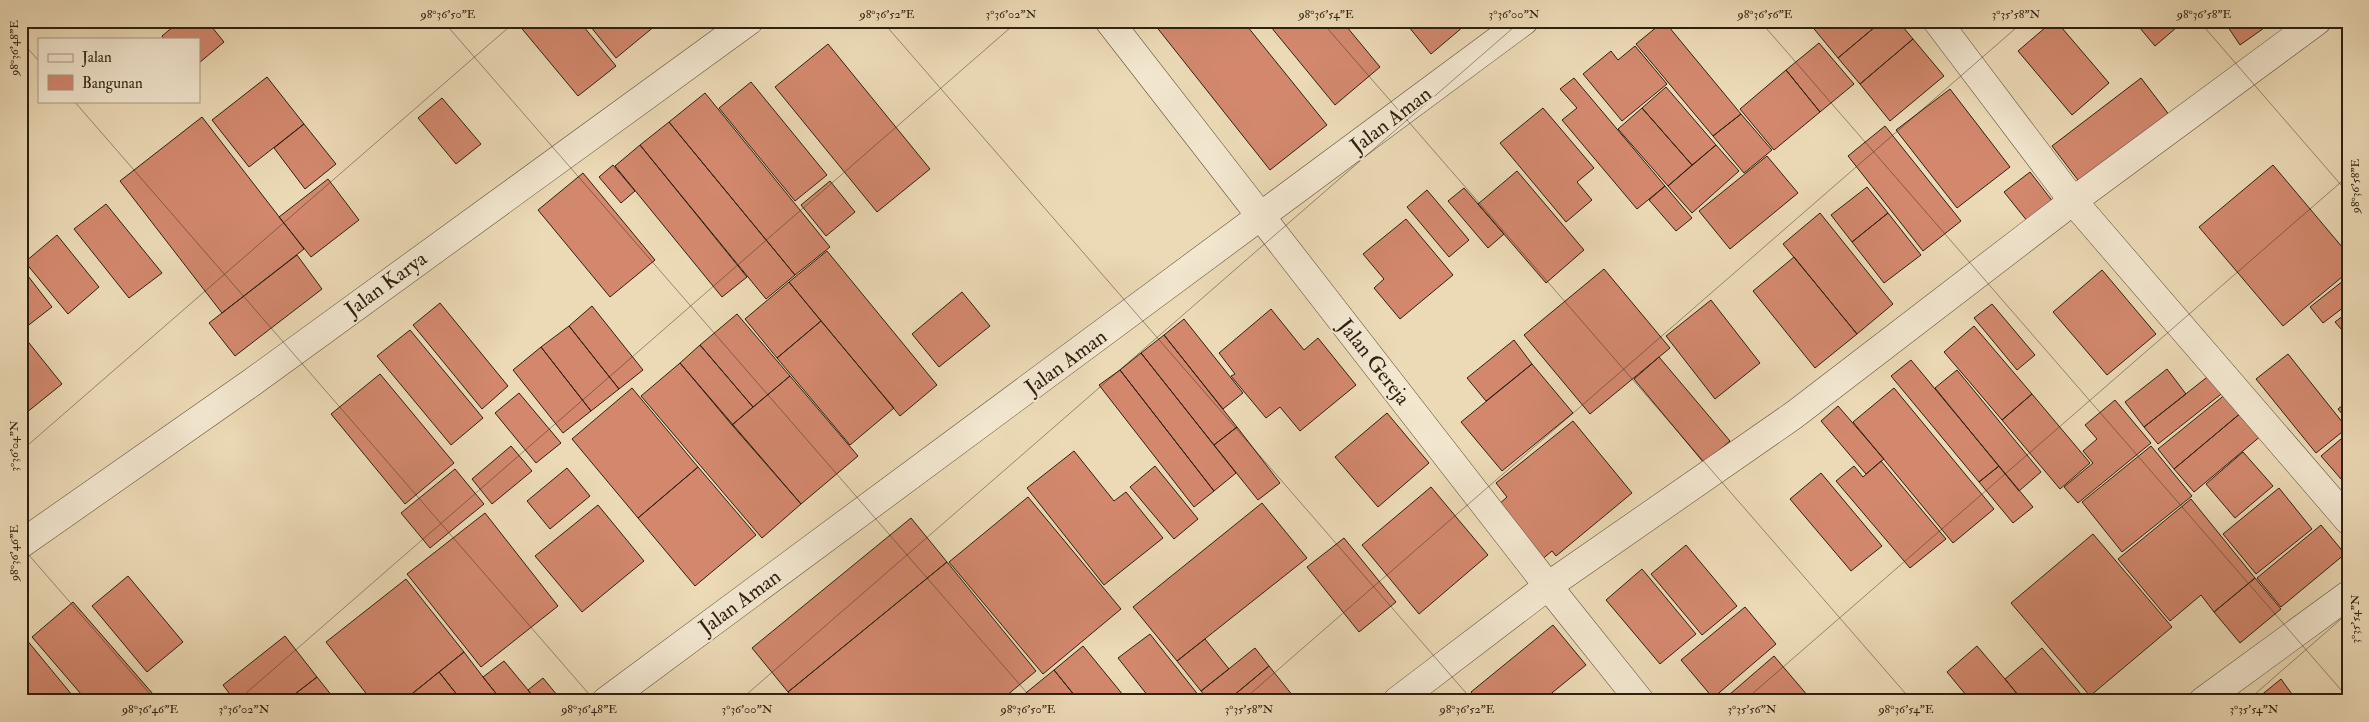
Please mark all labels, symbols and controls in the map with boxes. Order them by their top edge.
text: 98°36'50"E [420,7,476,22]
text: 98°36'52"E [859,7,915,22]
text: 3°36'02"N [986,7,1037,22]
text: 98°36'54"E [1297,7,1354,22]
text: 3°36'00"N [1489,7,1540,22]
text: 98°36'56"E [1737,7,1793,22]
text: 3°35'58"N [1992,7,2041,22]
text: 98°36'58"E [2176,7,2232,22]
text: 98°36'48"E [7,20,22,77]
legend [38,38,200,102]
text: Jalan [81,48,112,68]
text: Bangunan [82,74,143,93]
street label: Jalan Aman [1344,81,1437,160]
text: 98°36'58"E [2348,158,2363,214]
street label: Jalan Karya [339,245,433,323]
street label: Jalan Gereja [1331,313,1416,411]
street label: Jalan Aman [1019,323,1113,401]
text: 3°36'04"N [7,420,22,472]
text: 98°36'46"E [7,525,22,582]
street label: Jalan Aman [693,563,787,641]
text: 3°35'54"N [2348,594,2363,644]
text: 98°36'46"E [121,702,178,717]
text: 3°36'02"N [219,702,270,717]
text: 98°36'48"E [560,702,617,717]
text: 3°36'00"N [722,702,773,717]
text: 98°36'50"E [1000,702,1056,717]
text: 3°35'58"N [1225,702,1274,717]
text: 98°36'52"E [1439,702,1495,717]
text: 3°35'56"N [1727,702,1777,717]
text: 98°36'54"E [1877,702,1934,717]
text: 3°35'54"N [2229,702,2279,717]

